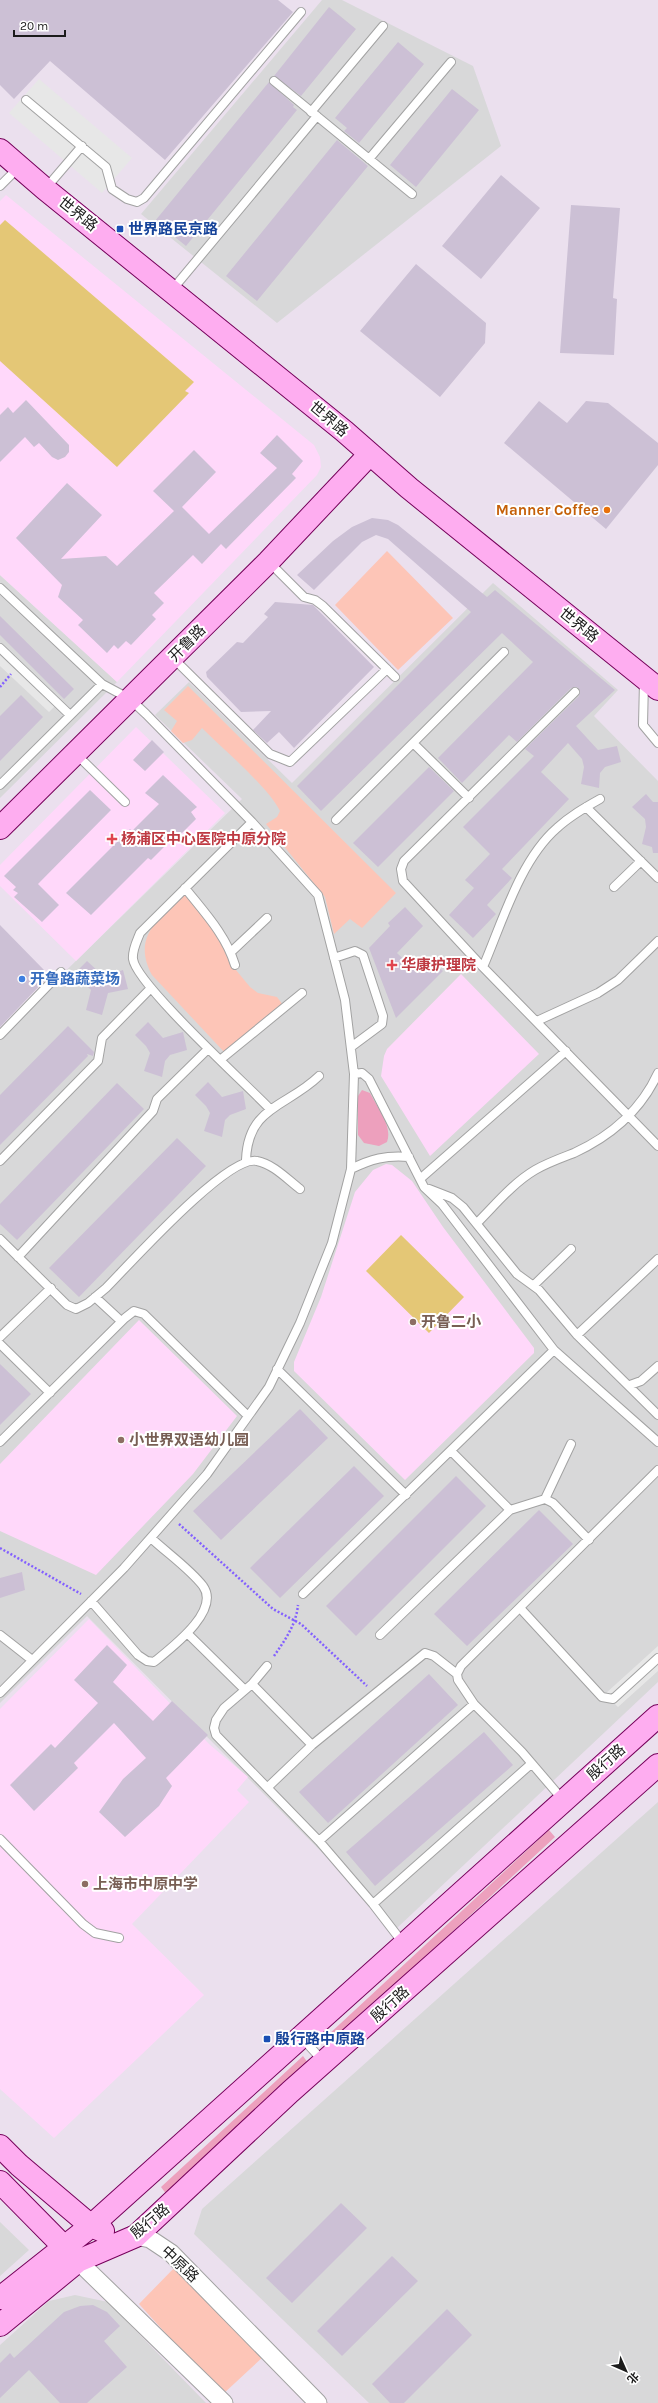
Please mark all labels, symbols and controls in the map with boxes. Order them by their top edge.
scale bar [14,12,65,38]
text: 20 m [20,19,48,33]
street label: 世界路 [55,193,101,235]
place label: 世界路民京路 [128,220,218,238]
marker: 世界路民京路 [115,224,125,234]
street label: 世界路 [306,398,352,440]
place label: Manner Coffee [496,501,599,519]
marker: Manner Coffee [602,505,612,515]
street label: 世界路 [556,604,602,646]
street label: 开鲁路 [165,621,209,665]
place label: 杨浦区中心医院中原分院 [121,830,286,848]
marker: 杨浦区中心医院中原分院 [106,833,118,845]
place label: 华康护理院 [401,956,476,974]
marker: 华康护理院 [386,959,398,971]
place label: 开鲁路蔬菜场 [30,970,120,988]
marker: 开鲁路蔬菜场 [17,974,27,984]
place label: 开鲁二小 [421,1313,482,1331]
marker: 开鲁二小 [408,1317,418,1327]
place label: 小世界双语幼儿园 [129,1431,249,1449]
marker: 小世界双语幼儿园 [116,1435,126,1445]
street label: 殷行路 [583,1740,629,1784]
place label: 上海市中原中学 [93,1875,198,1893]
marker: 上海市中原中学 [80,1879,90,1889]
street label: 殷行路 [367,1982,413,2026]
place label: 殷行路中原路 [275,2030,365,2048]
marker: 殷行路中原路 [262,2034,272,2044]
street label: 殷行路 [127,2200,173,2242]
street label: 中原路 [157,2242,203,2286]
north arrow [606,2351,646,2391]
text: 北 [624,2369,641,2386]

